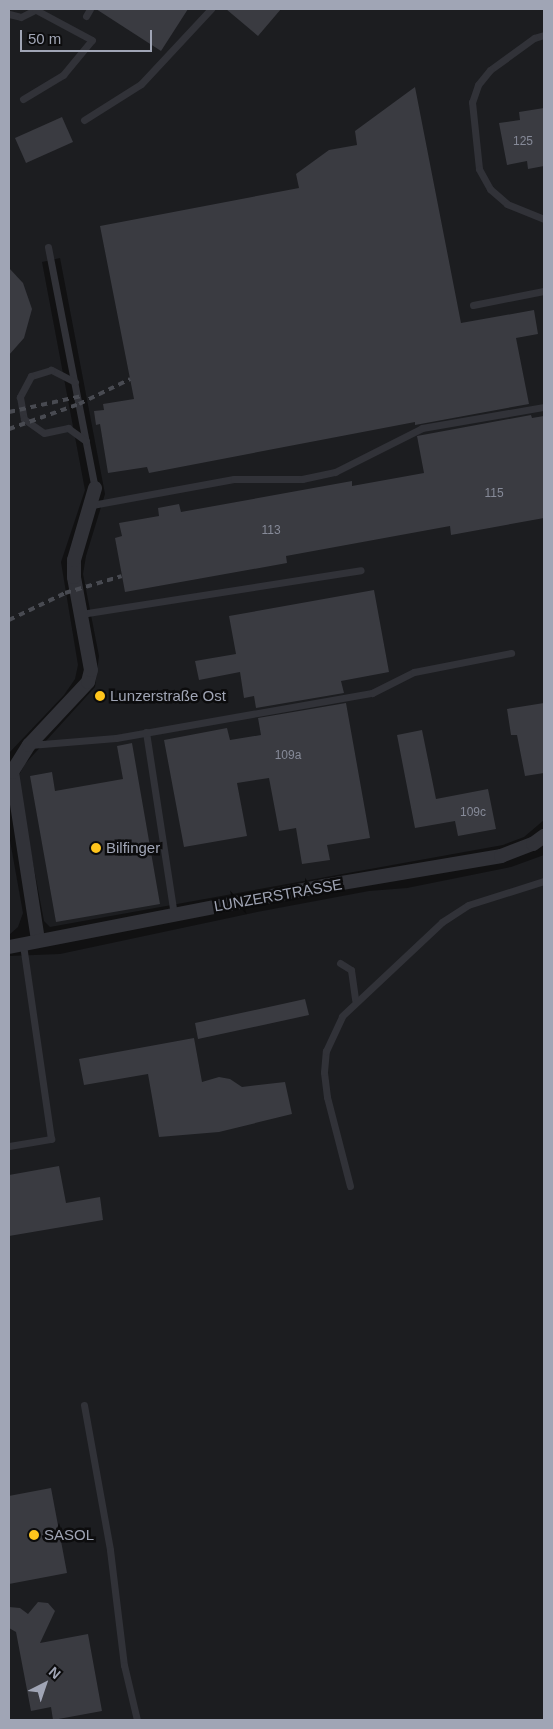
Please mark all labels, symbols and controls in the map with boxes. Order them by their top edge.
scale bar [22,20,155,52]
text: 50 m [28,30,61,47]
house number: 125 [513,135,533,149]
house number: 115 [484,487,504,501]
house number: 113 [261,524,281,538]
place label: Lunzerstraße Ost [110,687,226,705]
marker: Lunzerstraße Ost [94,690,106,702]
house number: 109a [275,749,301,763]
house number: 109c [460,806,486,820]
place label: Bilfinger [106,839,160,857]
marker: Bilfinger [90,842,102,854]
street label: LUNZERSTRASSE [212,875,344,915]
place label: SASOL [44,1526,94,1544]
marker: SASOL [28,1529,40,1541]
north arrow [20,1659,70,1709]
text: N [46,1663,64,1682]

